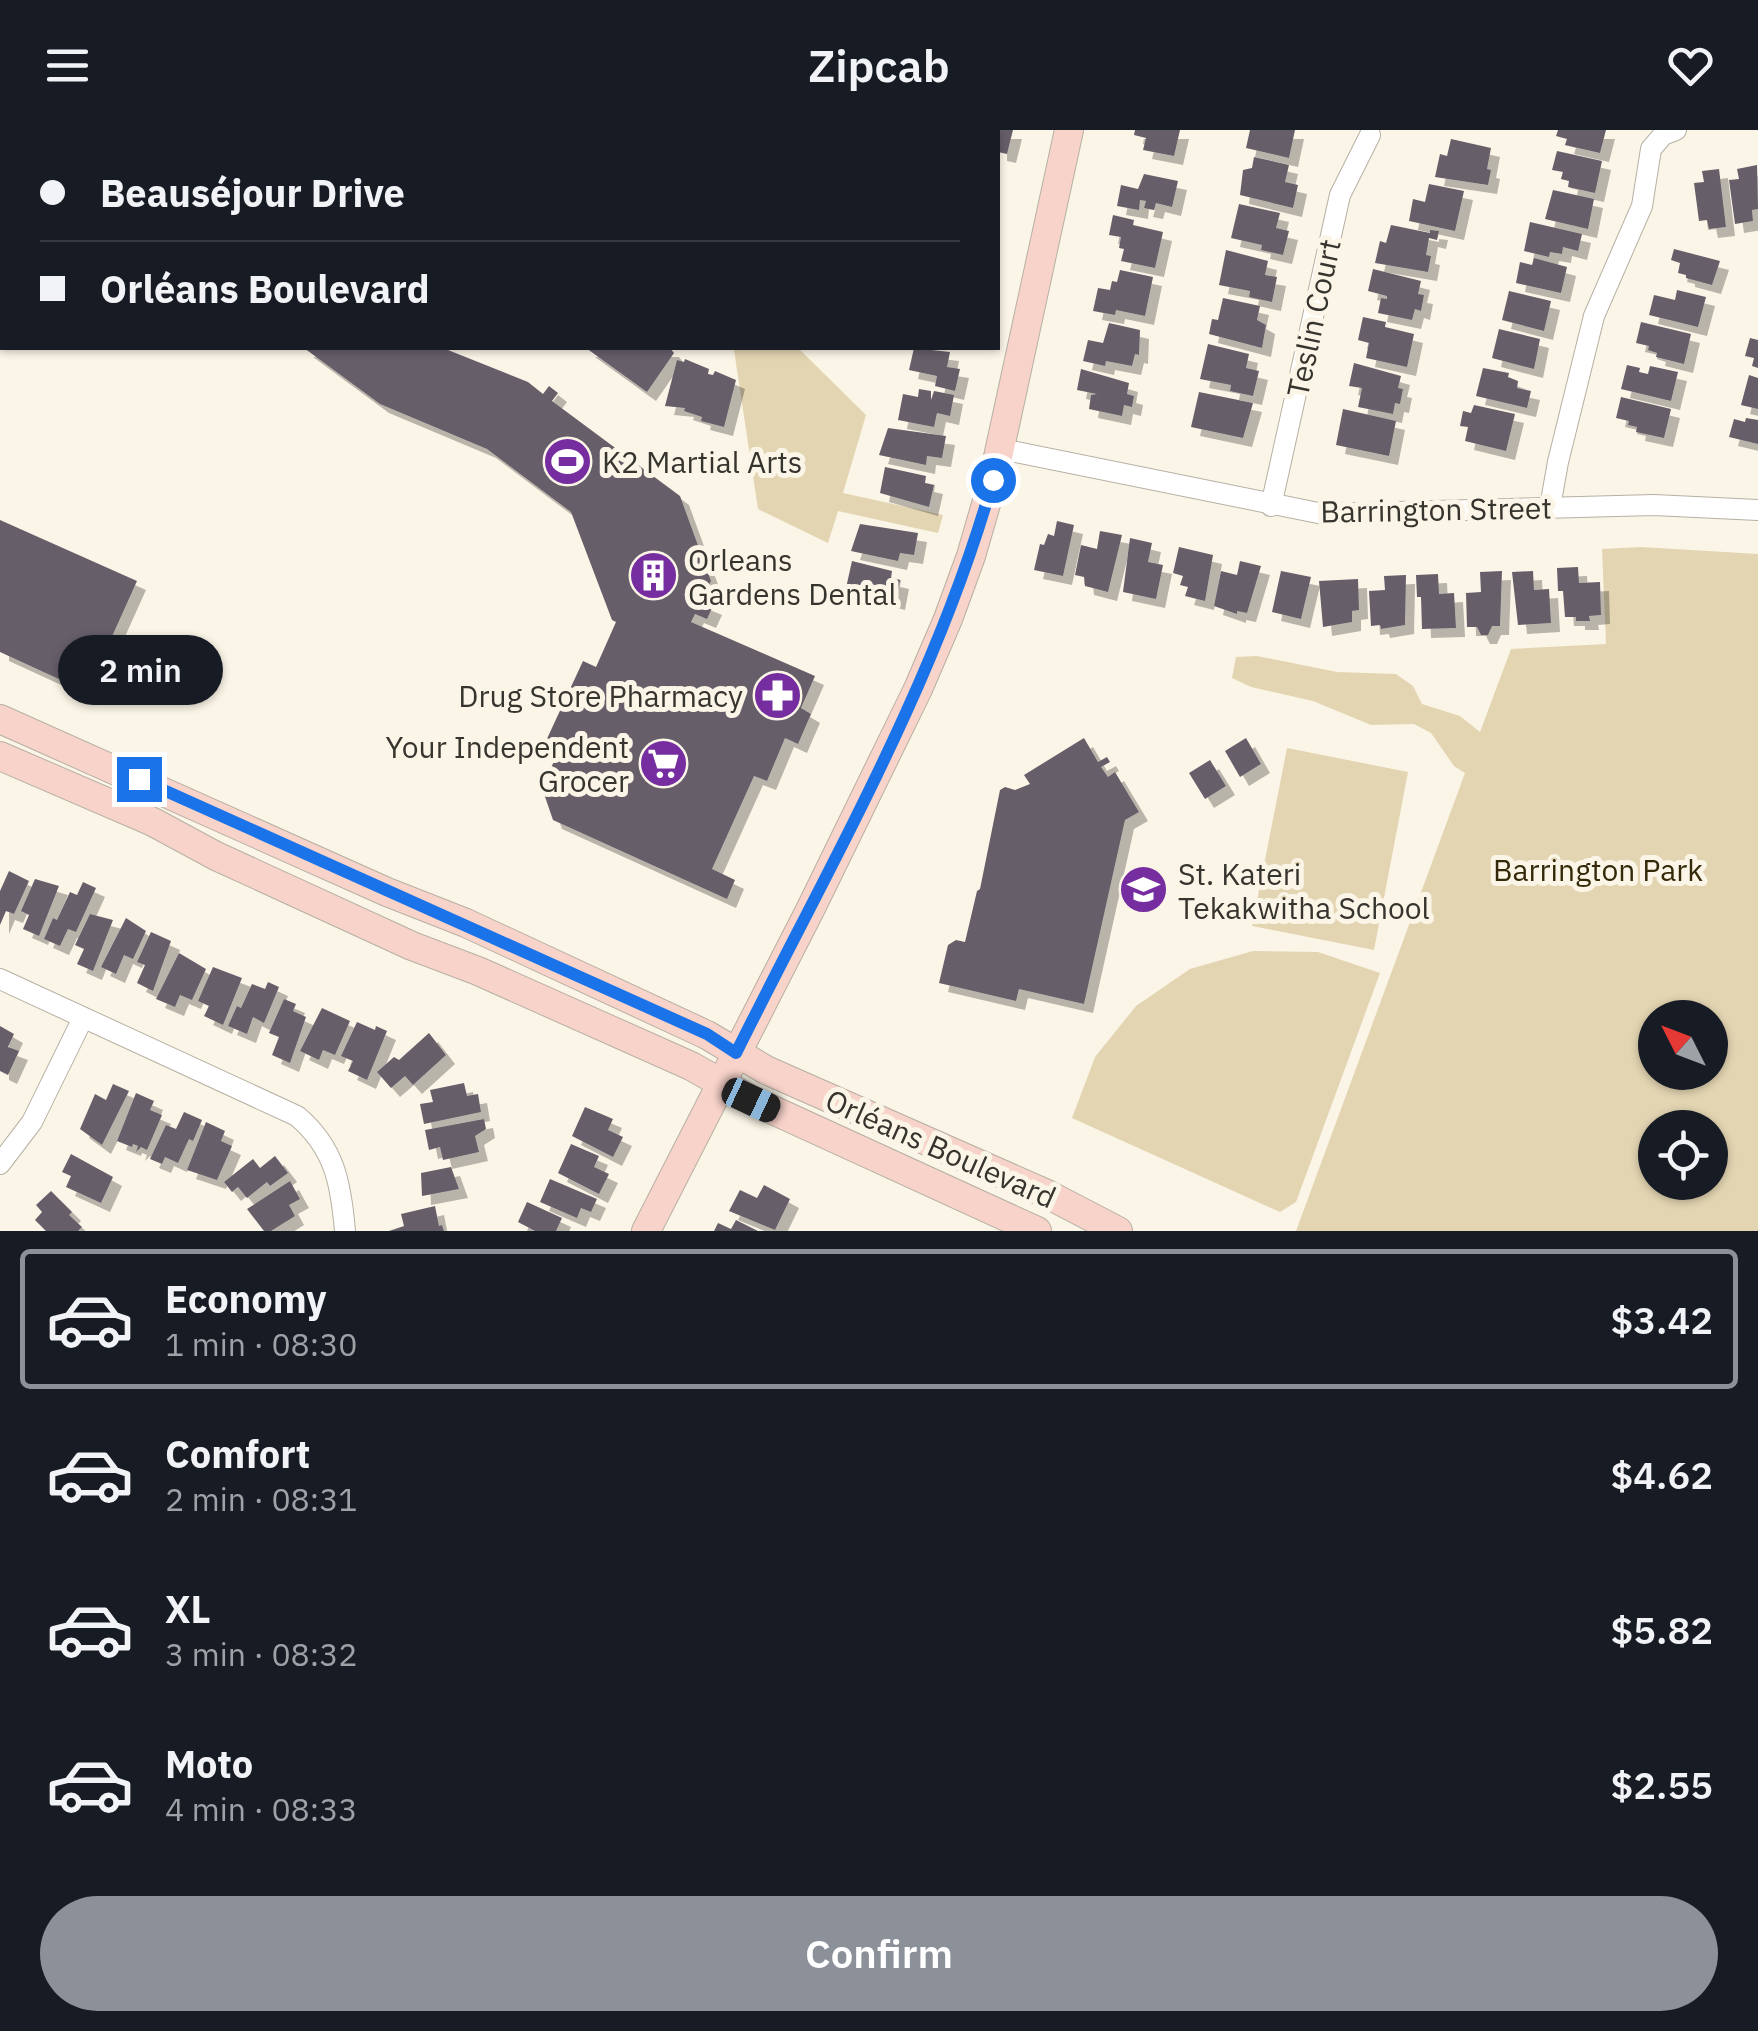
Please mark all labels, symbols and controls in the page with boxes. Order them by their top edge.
text: Zipcab [808,36,950,94]
icon: menu [40,38,95,93]
icon: heart [1663,38,1718,93]
text: Beauséjour Drive [100,168,405,217]
street label: Teslin Court [1277,236,1349,400]
text: Orléans Boulevard [100,264,430,313]
sports icon: K2 Martial Arts [541,435,593,487]
place label: K2 Martial Arts [602,442,802,481]
route start [971,458,1016,503]
street label: Barrington Street [1320,487,1552,531]
place label: Orleans Gardens Dental [688,540,897,613]
building icon: Orleans Gardens Dental [627,550,679,602]
callout: 2 min [56,634,222,704]
text: 2 min [99,649,182,691]
pharmacy icon: Drug Store Pharmacy [752,669,804,721]
place label: Drug Store Pharmacy [458,676,743,715]
place label: Your Independent Grocer [386,727,629,800]
supermarket icon: Your Independent Grocer [638,737,690,789]
route end [117,757,162,802]
park label: Barrington Park [1493,850,1703,889]
place label: St. Kateri Tekakwitha School [1178,854,1430,927]
school or university icon: St. Kateri Tekakwitha School [1117,864,1169,916]
north arrow [1638,1000,1728,1090]
map controls [1638,1000,1728,1200]
car [717,1074,785,1126]
street label: Orléans Boulevard [820,1080,1062,1216]
button: locate [1638,1110,1728,1200]
icon: car [45,1274,135,1364]
text: Economy [165,1274,327,1323]
text: $3.42 [1610,1295,1713,1344]
text: 1 min · 08:30 [165,1323,358,1365]
icon: car [45,1429,135,1519]
text: Comfort [165,1429,310,1478]
text: $4.62 [1610,1450,1713,1499]
text: 2 min · 08:31 [165,1478,358,1520]
icon: car [45,1584,135,1674]
text: XL [165,1584,211,1633]
text: $5.82 [1610,1605,1713,1654]
text: 3 min · 08:32 [165,1633,358,1675]
icon: car [45,1739,135,1829]
text: Moto [165,1739,253,1788]
text: $2.55 [1610,1760,1713,1809]
text: 4 min · 08:33 [165,1788,358,1830]
button: Confirm [40,1896,1718,2011]

